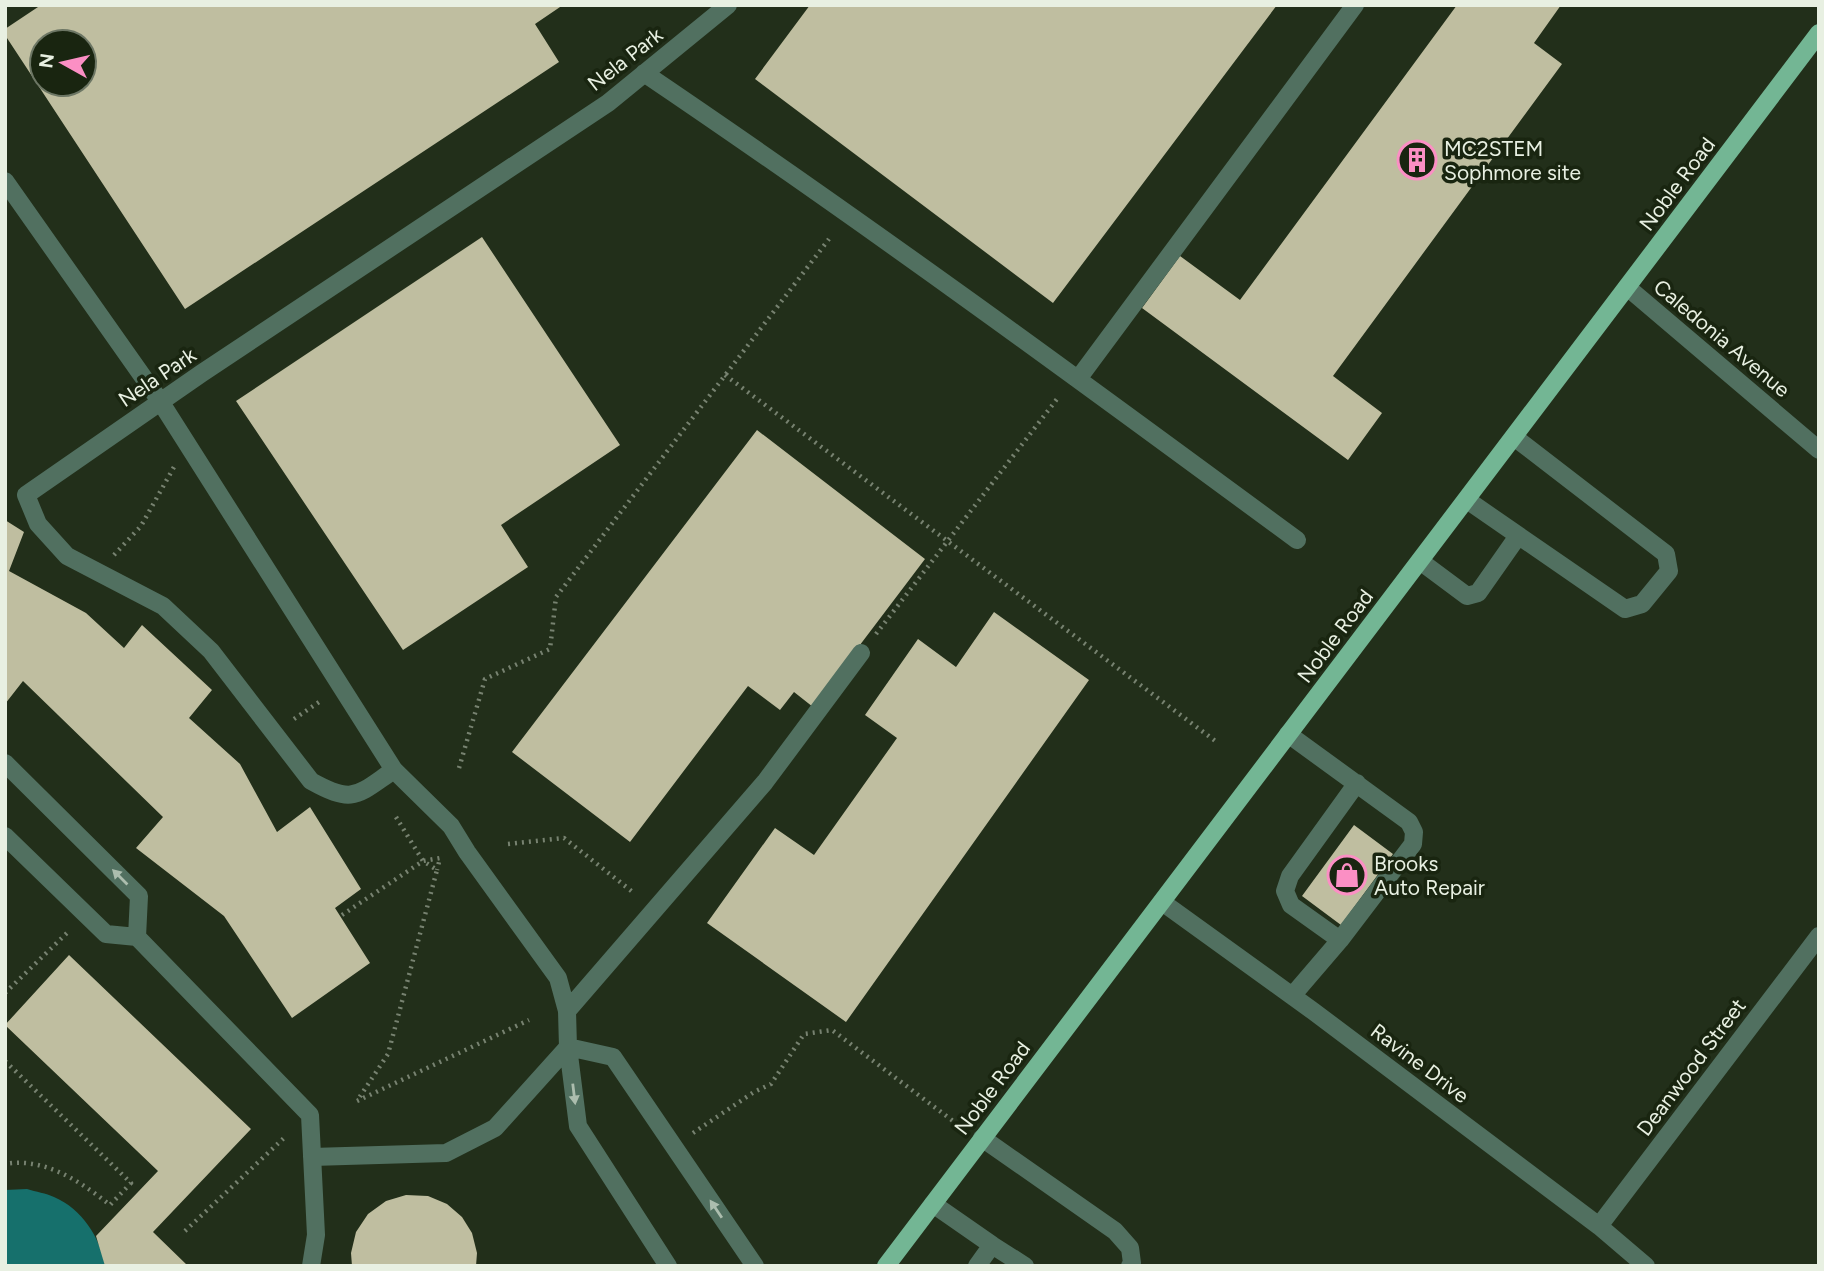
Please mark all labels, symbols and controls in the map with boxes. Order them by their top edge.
street label: Nela Park [583,22,668,96]
north arrow [28,28,98,98]
text: N [34,52,59,70]
street label: Noble Road [1634,132,1720,236]
place label: MC2STEM Sophmore site [1444,136,1581,185]
building icon: MC2STEM Sophmore site [1396,139,1438,181]
street label: Caledonia Avenue [1649,274,1795,402]
street label: Nela Park [113,342,201,412]
street label: Noble Road [1292,584,1378,688]
place label: Brooks Auto Repair [1374,851,1485,900]
shop icon: Brooks Auto Repair [1326,854,1368,896]
one-way arrow [112,870,129,886]
street label: Deanwood Street [1631,994,1751,1140]
street label: Ravine Drive [1366,1018,1474,1108]
street label: Noble Road [949,1036,1035,1140]
one-way arrow [569,1083,580,1105]
one-way arrow [709,1200,723,1218]

